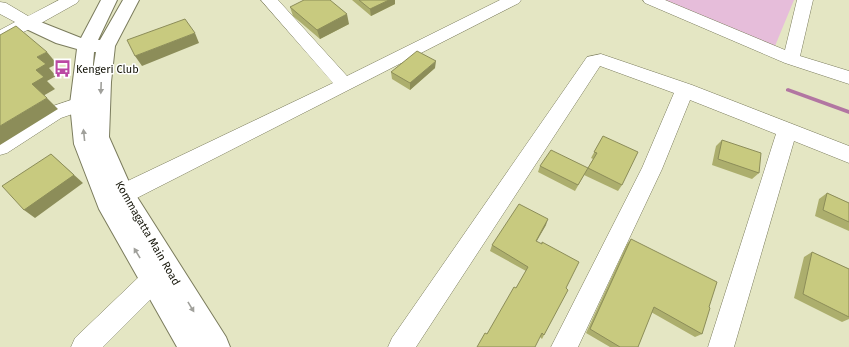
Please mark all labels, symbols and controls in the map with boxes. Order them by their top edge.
bus stop icon: Kengeri Club [53,59,73,79]
place label: Kengeri Club [76,63,139,76]
one-way arrow [98,82,104,95]
one-way arrow [80,129,87,141]
street label: Kommagatta Main Road [112,179,183,288]
one-way arrow [133,248,141,258]
one-way arrow [187,302,195,312]

